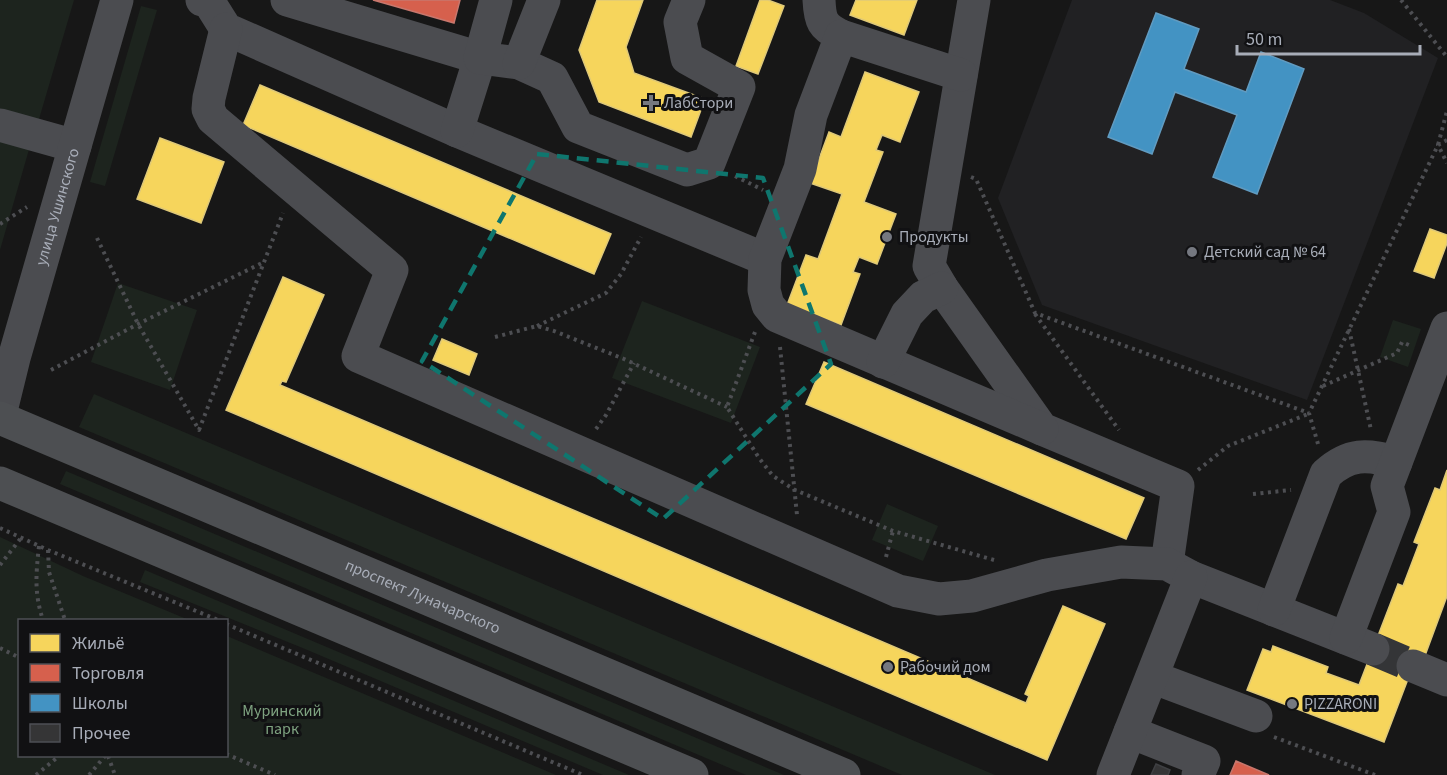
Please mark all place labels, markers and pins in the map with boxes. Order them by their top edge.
place label: ЛабСтори [664,92,733,114]
marker: ЛабСтори [642,94,660,112]
place label: Продукты [899,226,969,248]
marker: Продукты [880,230,894,244]
place label: Детский сад № 64 [1204,241,1326,263]
marker: Детский сад № 64 [1185,245,1199,259]
place label: Рабочий дом [900,656,991,678]
marker: Рабочий дом [881,660,895,674]
place label: PIZZARONI [1304,693,1377,715]
marker: PIZZARONI [1285,697,1299,711]

